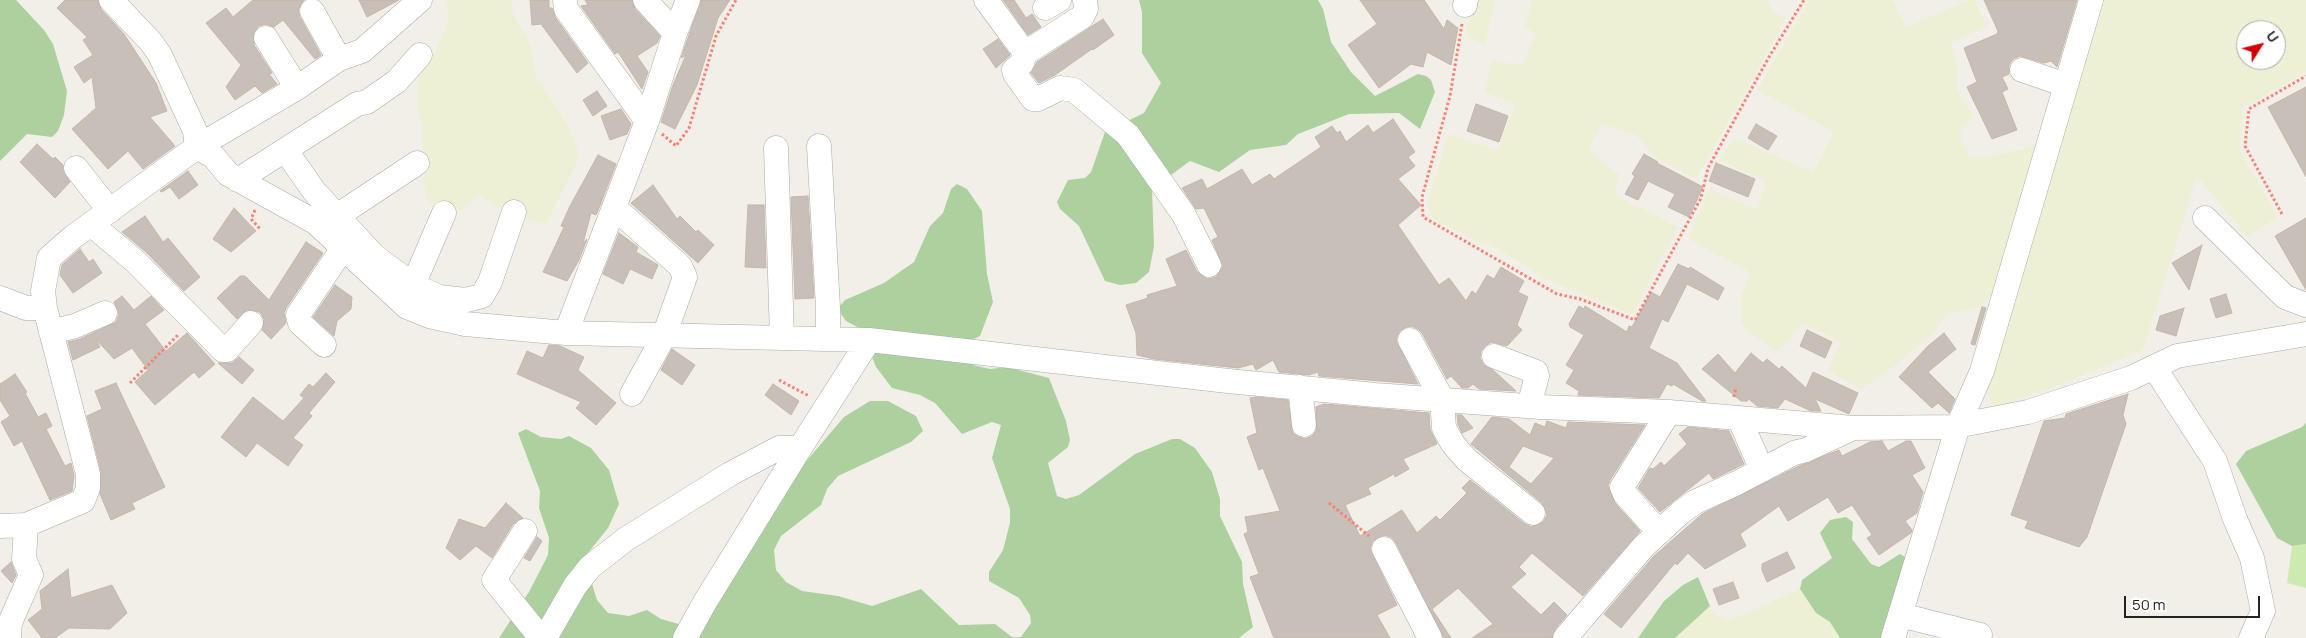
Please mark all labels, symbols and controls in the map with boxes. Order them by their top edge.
north arrow [2236,20,2286,70]
text: U [2262,27,2283,46]
scale bar [2126,586,2262,618]
text: 50 m [2132,594,2166,615]

